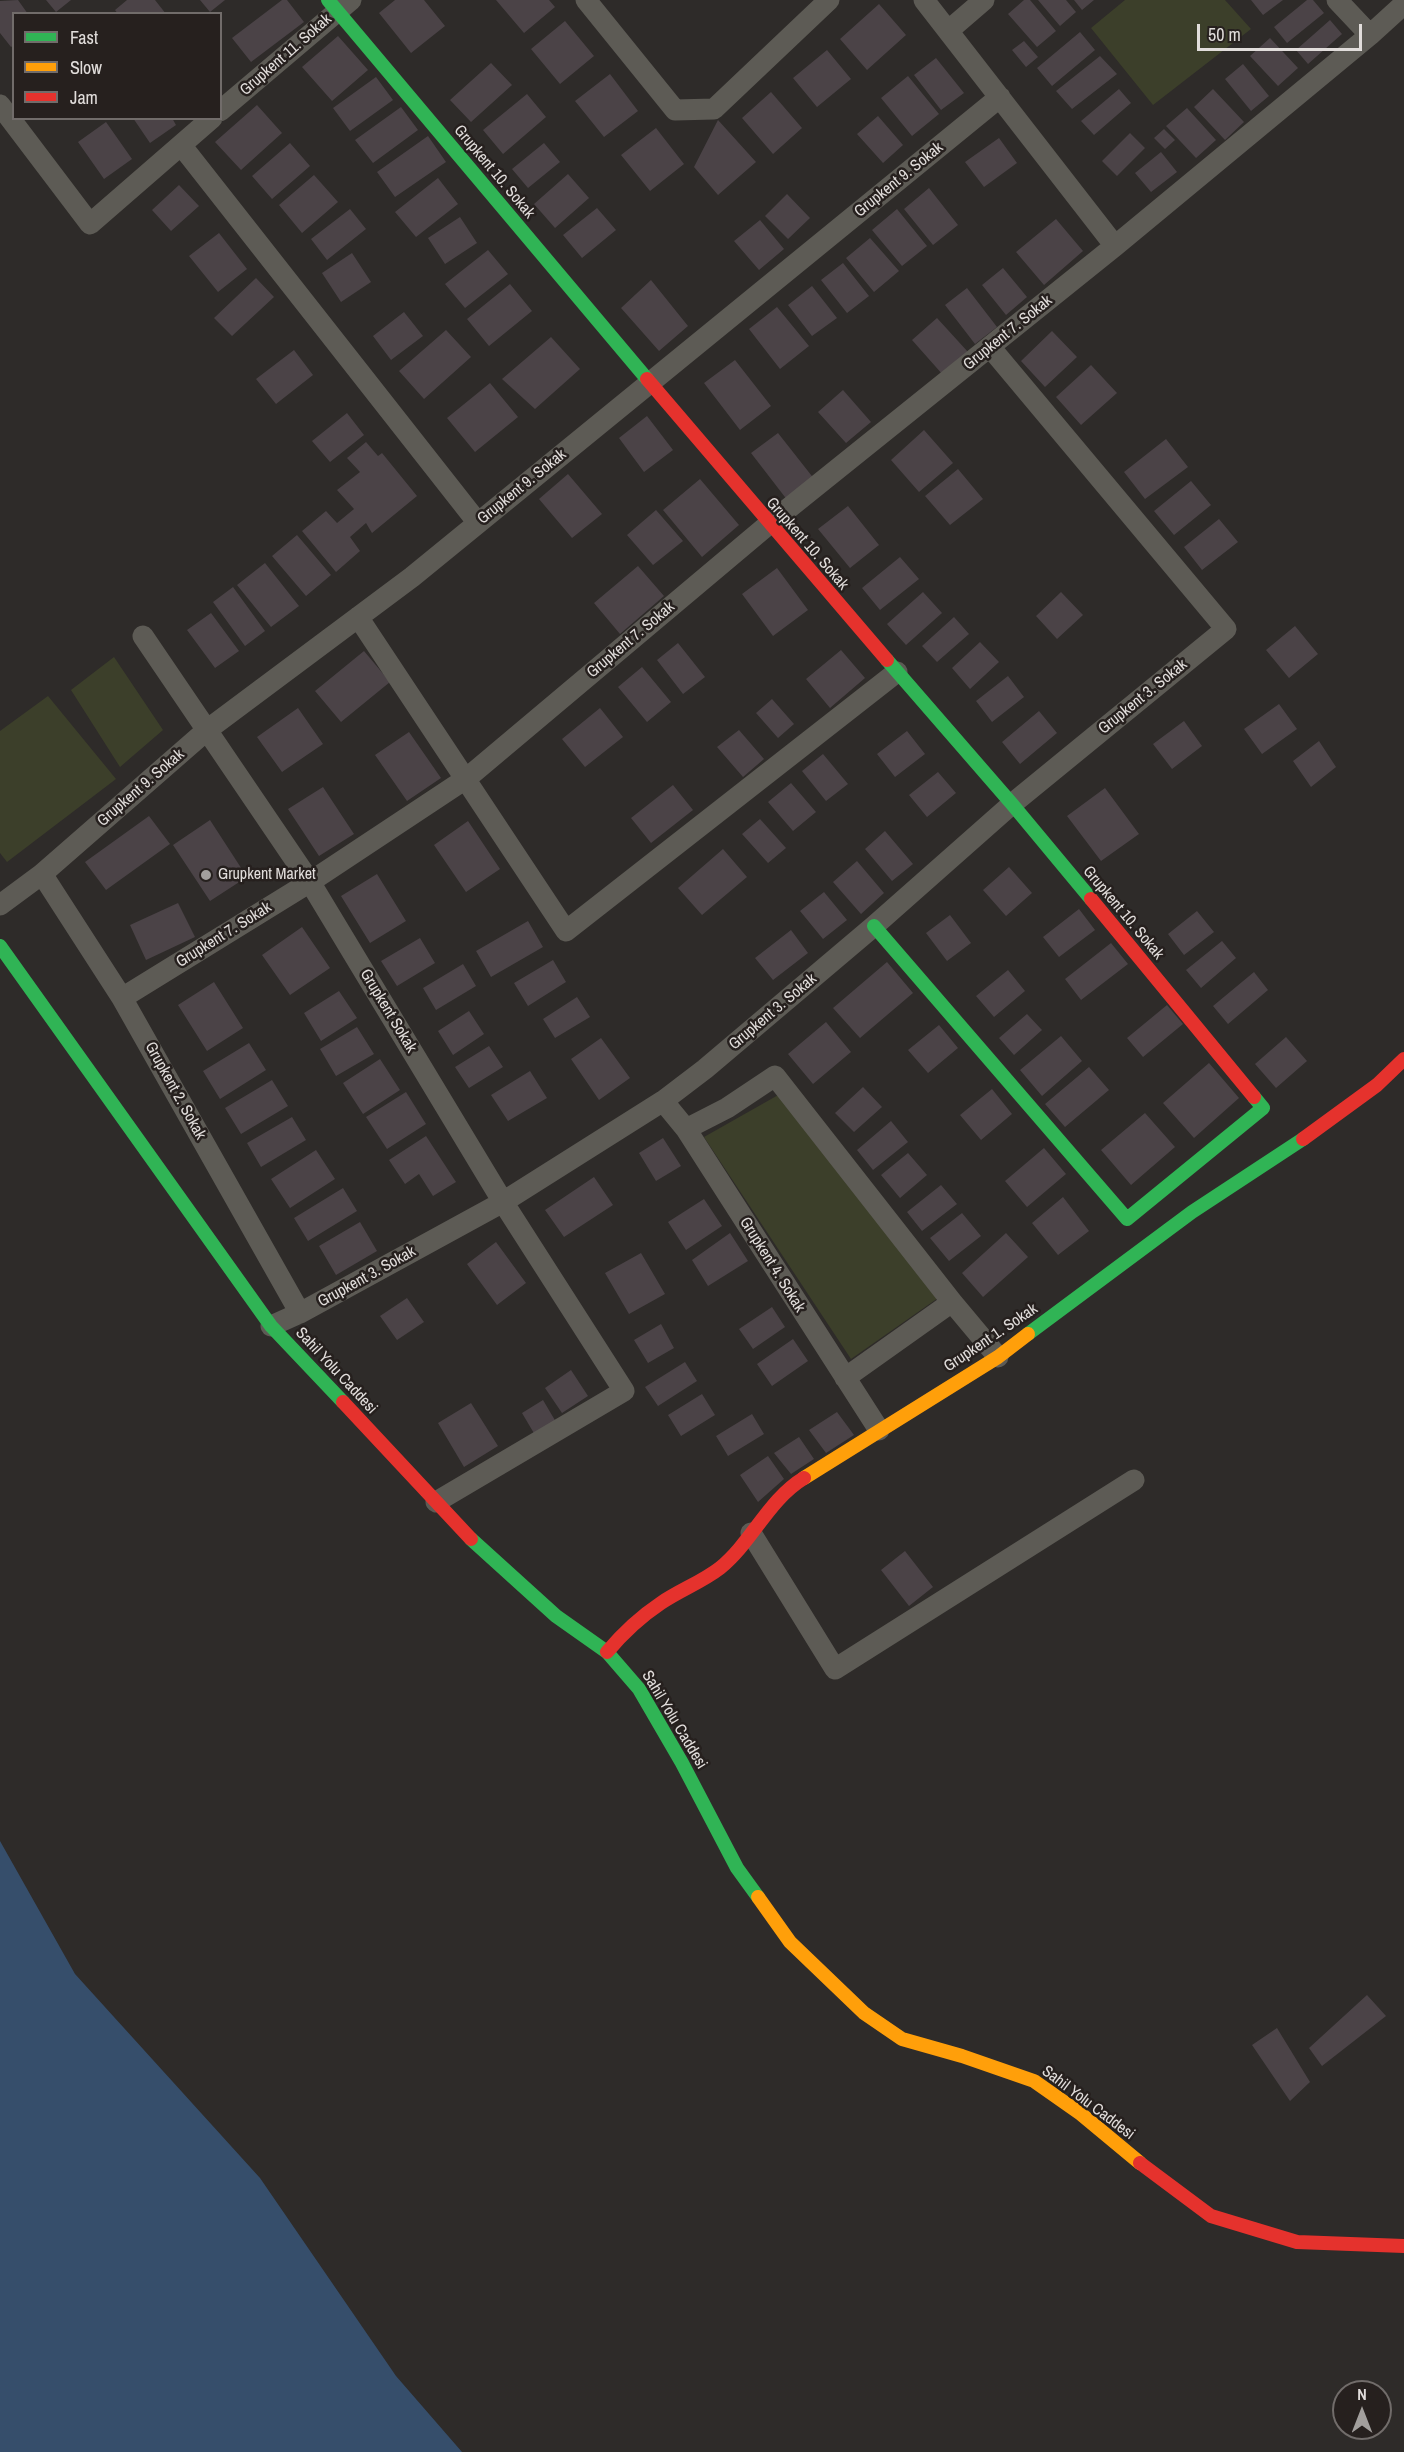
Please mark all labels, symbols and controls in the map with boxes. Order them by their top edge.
street label: Grupkent 11. Sokak [236,10,336,100]
legend [12,12,222,120]
scale bar [1200,12,1365,50]
text: 50 m [1208,22,1241,47]
text: Fast [70,25,98,50]
text: Slow [70,55,102,80]
text: Jam [70,85,98,110]
street label: Grupkent 10. Sokak [449,121,539,223]
street label: Grupkent 9. Sokak [851,138,947,222]
street label: Grupkent 7. Sokak [960,291,1056,375]
street label: Grupkent 9. Sokak [474,445,570,529]
street label: Grupkent 10. Sokak [762,494,852,594]
street label: Grupkent 7. Sokak [583,598,679,682]
street label: Grupkent 3. Sokak [1095,655,1191,739]
street label: Grupkent 9. Sokak [94,745,188,831]
street label: Grupkent 10. Sokak [1078,862,1168,964]
place label: Grupkent Market [218,865,316,885]
marker: Grupkent Market [199,868,213,882]
street label: Grupkent 7. Sokak [173,898,275,972]
street label: Grupkent Sokak [356,966,420,1056]
street label: Grupkent 3. Sokak [725,970,821,1054]
street label: Grupkent 2. Sokak [140,1039,210,1143]
street label: Grupkent 4. Sokak [735,1214,809,1316]
street label: Grupkent 3. Sokak [315,1242,419,1312]
street label: Grupkent 1. Sokak [941,1300,1041,1376]
street label: Sahil Yolu Caddesi [291,1324,381,1418]
street label: Sahil Yolu Caddesi [637,1667,711,1773]
street label: Sahil Yolu Caddesi [1038,2062,1138,2144]
north arrow [1332,2380,1392,2440]
text: N [1357,2383,1367,2405]

